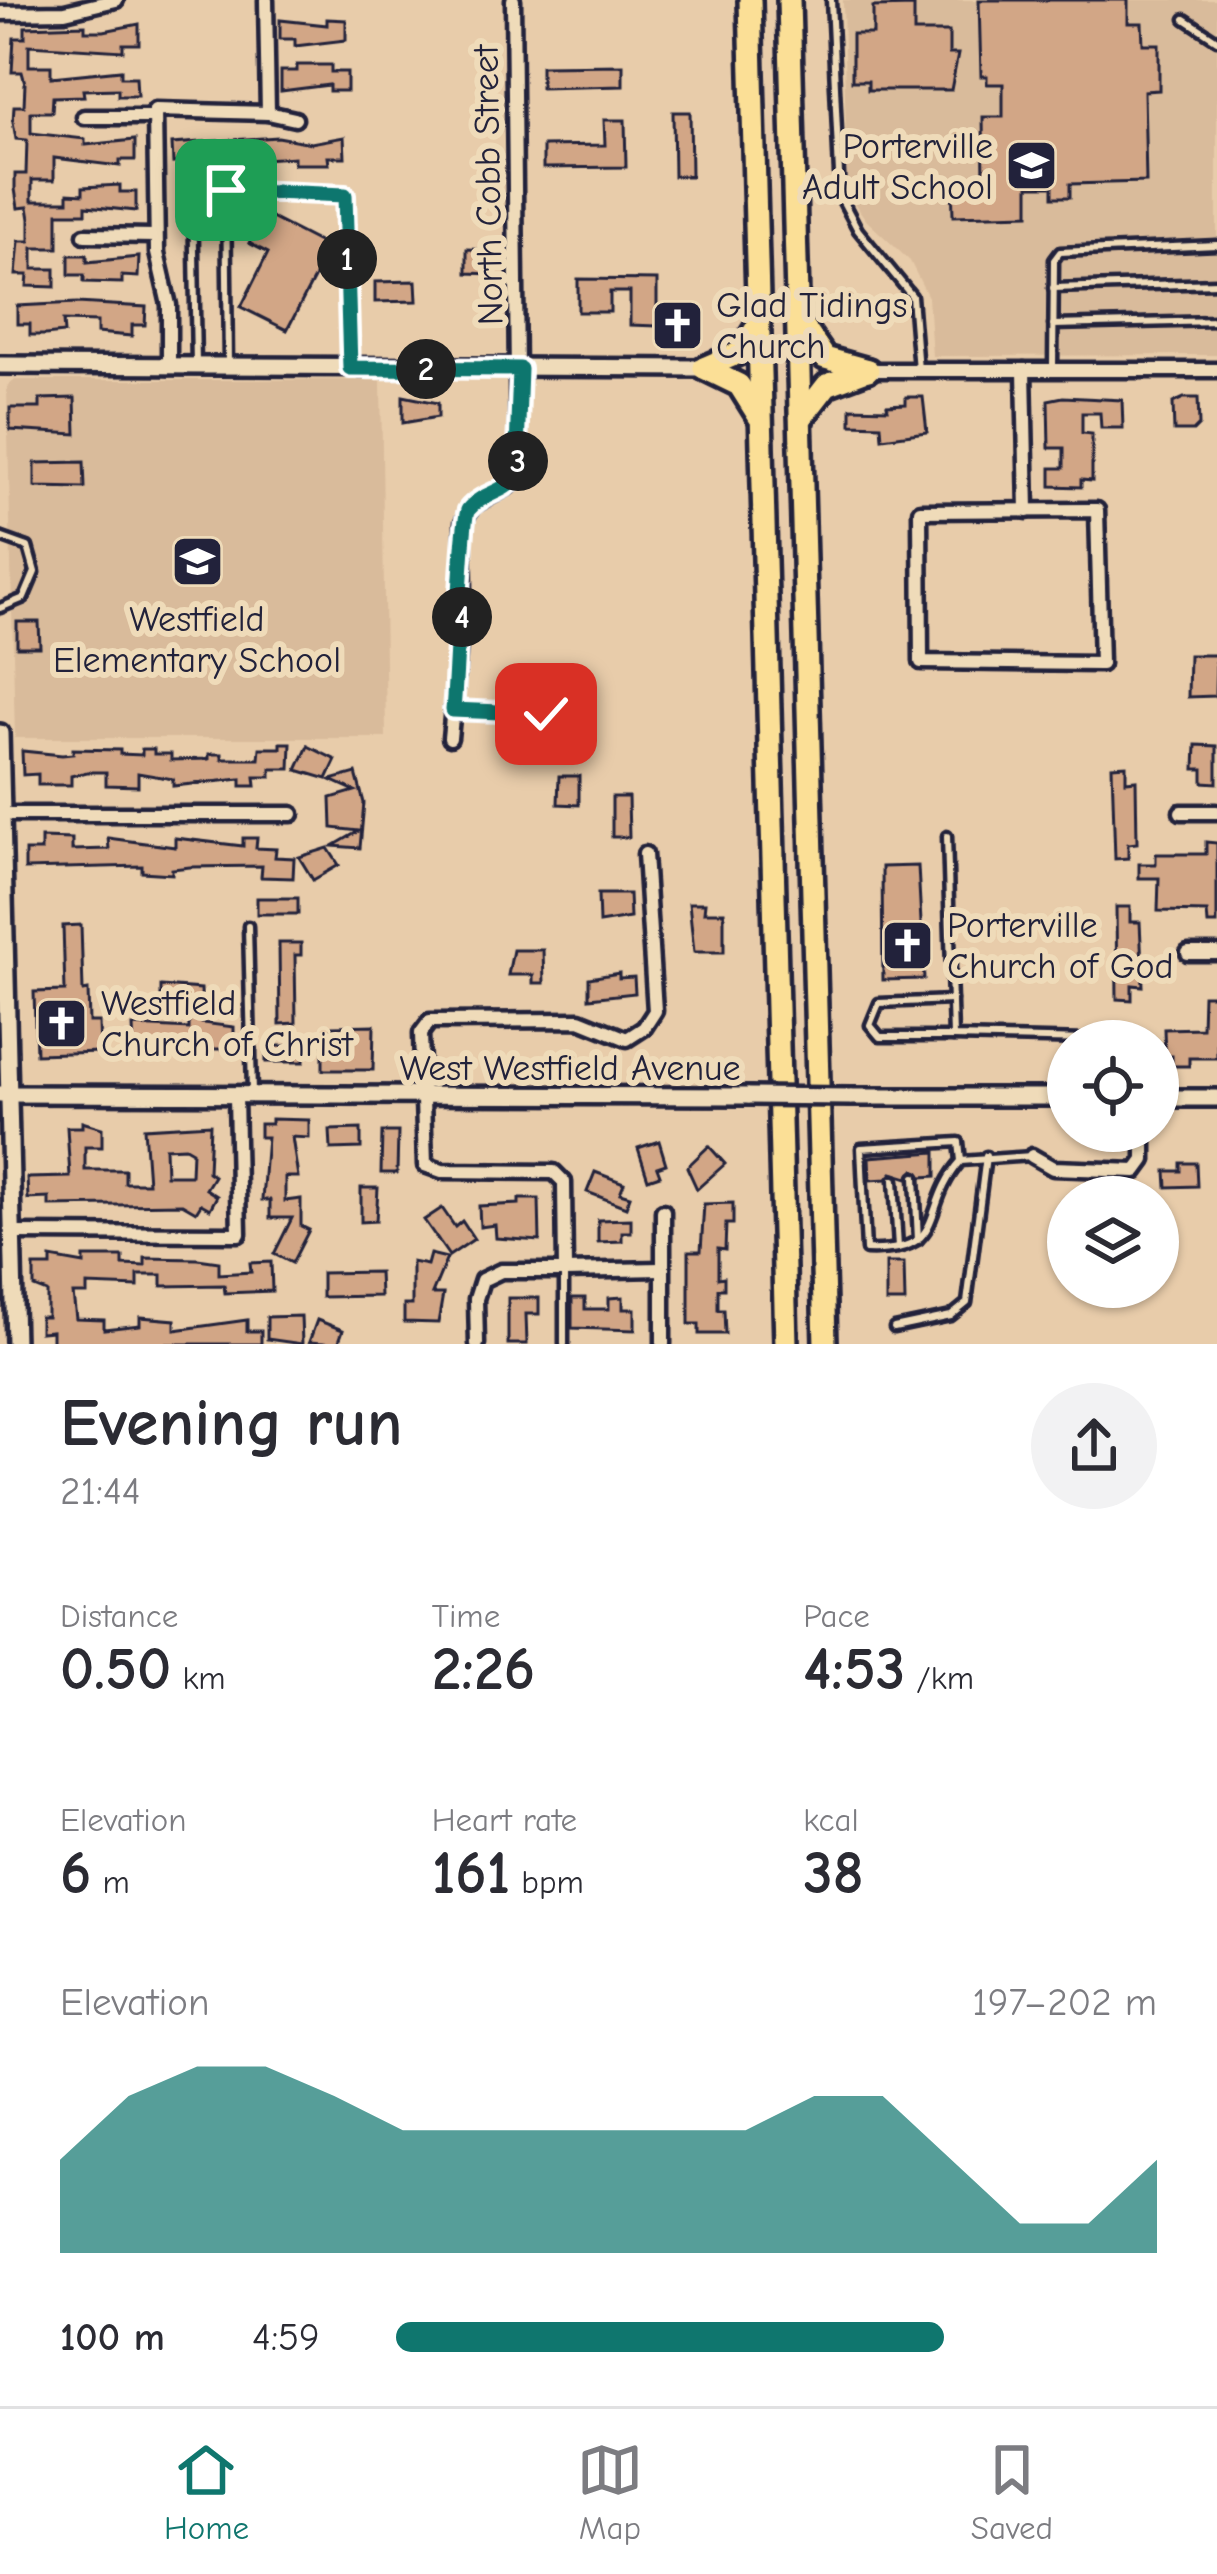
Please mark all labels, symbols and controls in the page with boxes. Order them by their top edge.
street label: North Cobb Street [466,43,511,326]
place label: Porterville Adult School [802,126,993,208]
school or university icon: Porterville Adult School [1004,138,1060,194]
pin [175,139,277,241]
icon: arrive [193,157,259,223]
pin: 1 [317,229,377,289]
text: 1 [341,240,353,278]
place label: Glad Tidings Church [716,285,908,367]
church icon: Glad Tidings Church [649,297,705,353]
pin: 2 [396,339,456,399]
text: 2 [418,350,434,388]
pin: 3 [488,431,548,491]
text: 3 [510,442,526,480]
school or university icon: Westfield Elementary School [169,534,225,590]
pin: 4 [432,587,492,647]
text: 4 [454,598,470,636]
place label: Westfield Elementary School [53,599,341,681]
pin [495,663,597,765]
icon: check [513,681,579,747]
place label: Porterville Church of God [947,905,1174,987]
church icon: Porterville Church of God [880,917,936,973]
place label: Westfield Church of Christ [101,983,354,1065]
church icon: Westfield Church of Christ [34,995,90,1051]
map controls [1047,1020,1179,1308]
button: locate [1047,1020,1179,1152]
street label: West Westfield Avenue [399,1048,741,1089]
button: layers [1047,1176,1179,1308]
button: share [1031,1383,1157,1509]
text: Evening run [60,1386,402,1462]
text: 21:44 [60,1469,141,1514]
text: Distance [60,1597,178,1635]
text: Time [432,1597,500,1635]
text: Pace [803,1597,870,1635]
text: 0.50 [60,1635,171,1704]
text: 2:26 [432,1635,535,1704]
text: 4:53 [803,1635,905,1704]
text: km [171,1659,226,1697]
text: /km [905,1659,974,1697]
text: Elevation [60,1801,186,1839]
text: Heart rate [432,1801,577,1839]
text: kcal [803,1801,859,1839]
text: 6 [60,1839,91,1908]
text: 161 [432,1839,510,1908]
text: 38 [803,1839,864,1908]
text: m [91,1863,130,1901]
text: bpm [510,1863,584,1901]
text: Elevation [60,1980,209,2025]
text: 197–202 m [972,1980,1157,2025]
text: 100 m [60,2315,165,2360]
text: 4:59 [252,2315,320,2360]
tab: Home [164,2437,249,2547]
tab: Map [577,2437,643,2547]
tab: Saved [971,2437,1053,2547]

